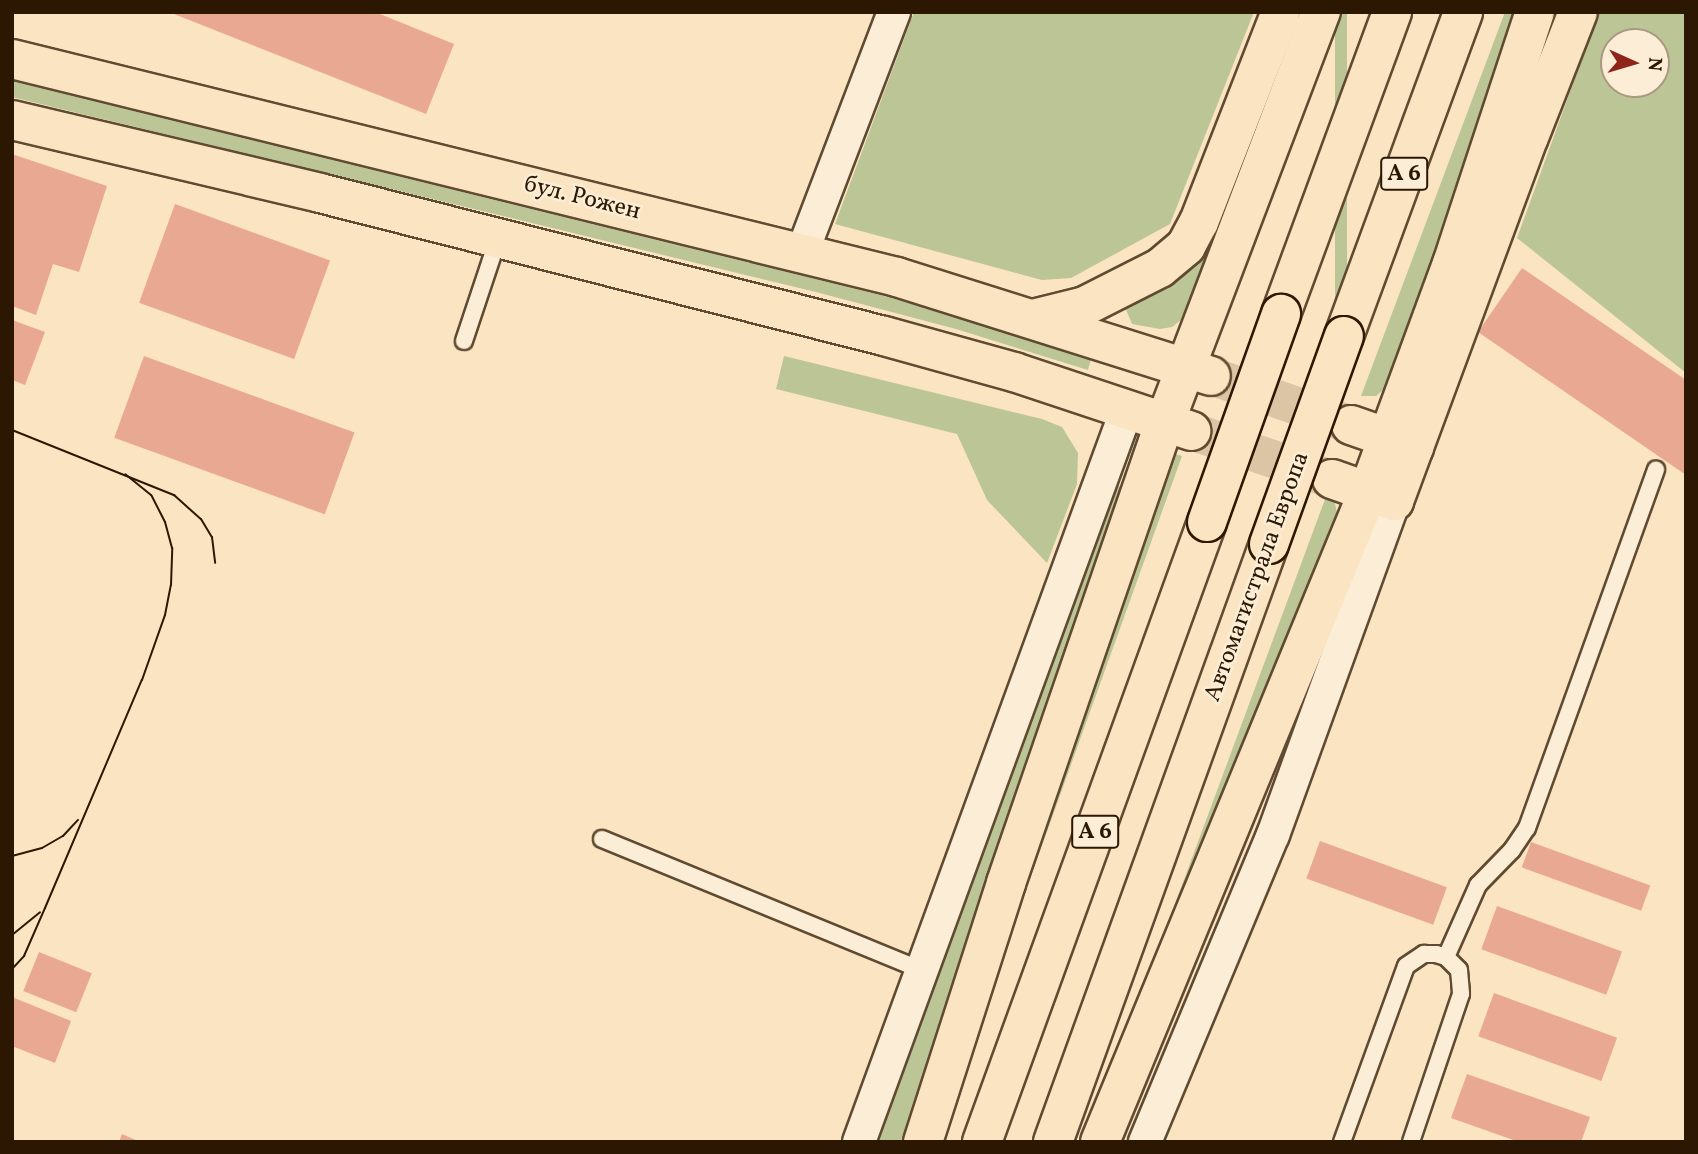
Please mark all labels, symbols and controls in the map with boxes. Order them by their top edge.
north arrow [1600,28,1670,98]
text: N [1641,57,1667,72]
road number: A 6 [1380,154,1428,194]
street label: бул. Рожен [521,171,643,227]
street label: Автомагистрала Европа [1199,448,1317,706]
road number: A 6 [1070,812,1120,852]

